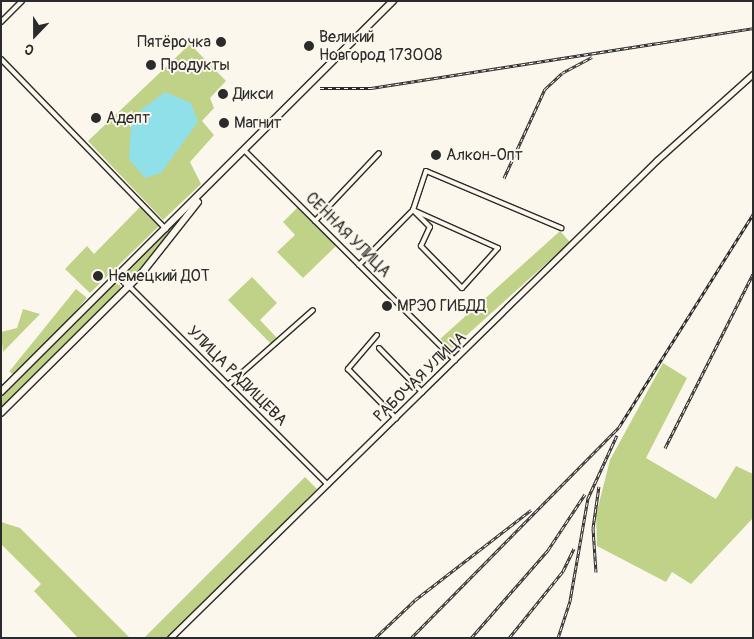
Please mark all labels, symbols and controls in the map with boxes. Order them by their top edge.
north arrow [10,10,60,60]
place label: Великий Новгород 173008 [319,27,442,65]
place label: Пятёрочка [137,32,211,52]
marker: Пятёрочка [215,36,227,48]
text: С [22,40,36,59]
marker: Великий Новгород 173008 [303,40,315,52]
place label: Продукты [161,55,230,75]
marker: Продукты [145,59,157,71]
place label: Дикси [233,84,273,104]
marker: Дикси [217,88,229,100]
place label: Адепт [106,108,150,128]
marker: Адепт [90,112,102,124]
place label: Магнит [234,113,282,133]
marker: Магнит [218,117,230,129]
place label: Алкон-Опт [446,145,523,165]
marker: Алкон-Опт [430,149,442,161]
street label: СЕННАЯ УЛИЦА [302,189,394,281]
place label: Немецкий ДОТ [108,266,210,286]
marker: Немецкий ДОТ [92,270,104,282]
place label: МРЭО ГИБДД [397,296,486,316]
marker: МРЭО ГИБДД [381,300,393,312]
street label: УЛИЦА РАДИЩЕВА [183,322,291,430]
street label: РАБОЧАЯ УЛИЦА [370,328,470,426]

